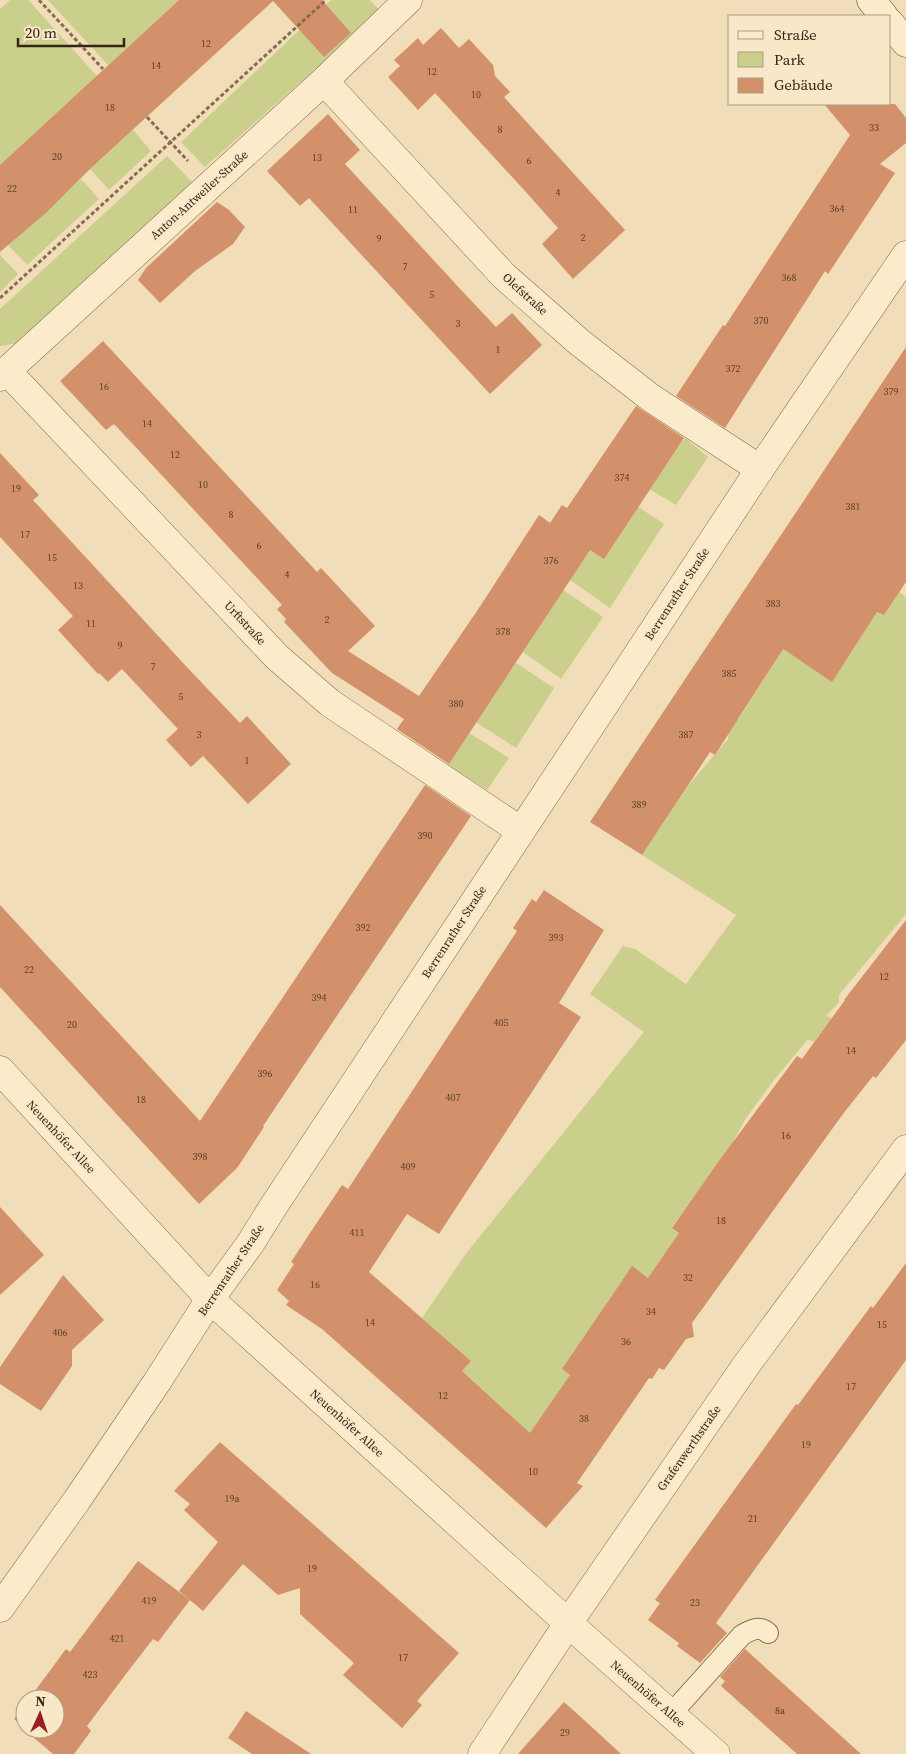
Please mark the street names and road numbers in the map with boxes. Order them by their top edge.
street label: Anton-Antweiler-Straße [147,147,251,243]
street label: Olefstraße [499,269,551,319]
street label: Berrenrather Straße [641,545,713,643]
street label: Urftstraße [221,598,269,648]
street label: Berrenrather Straße [418,883,490,981]
street label: Neuenhöfer Allee [23,1097,99,1177]
street label: Berrenrather Straße [194,1221,268,1319]
street label: Neuenhöfer Allee [307,1386,387,1460]
street label: Grafenwerthstraße [653,1402,725,1494]
street label: Neuenhöfer Allee [607,1657,689,1731]

